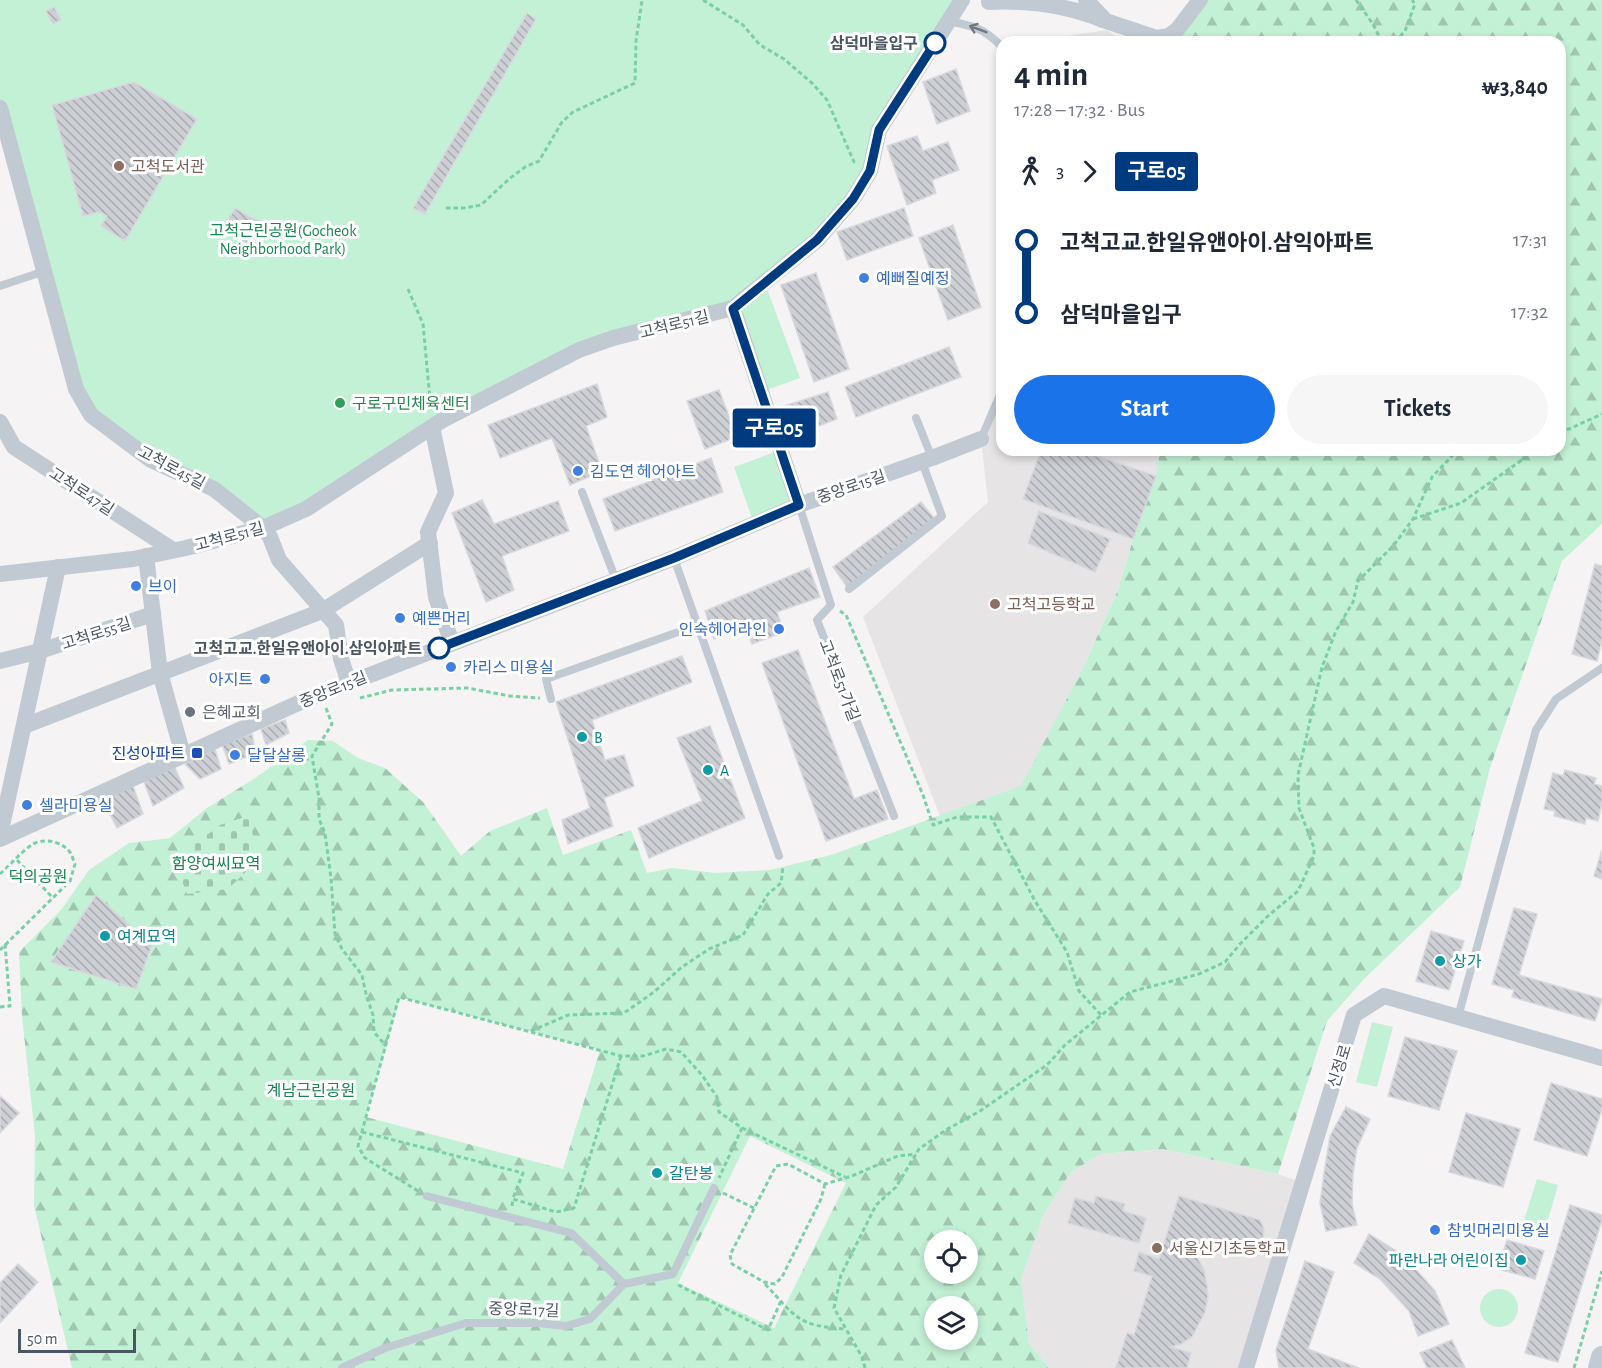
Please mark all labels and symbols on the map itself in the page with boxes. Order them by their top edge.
one-way arrow [969,23,988,34]
marker: 삼덕마을입구 [924,32,946,54]
place label: 삼덕마을입구 [830,35,918,52]
place label: 고척도서관 [131,158,205,175]
marker: 고척도서관 [112,159,126,173]
park label: 고척근린공원(Gocheok Neighborhood Park) [209,222,357,257]
marker: 예뻐질예정 [857,271,871,285]
place label: 예뻐질예정 [876,271,950,287]
street label: 고척로51길 [638,308,711,341]
marker: 구로구민체육센터 [333,396,347,410]
place label: 구로구민체육센터 [352,396,470,412]
line badge: 구로05 [732,408,816,448]
street label: 고척로45길 [135,443,208,492]
street label: 고척로47길 [46,464,117,518]
marker: 김도연 헤어아트 [571,464,585,478]
place label: 김도연 헤어아트 [590,464,696,480]
street label: 중앙로15길 [815,468,888,506]
street label: 고척로51길 [193,519,266,554]
marker: 브이 [129,579,143,593]
place label: 브이 [148,579,177,595]
place label: 고척고등학교 [1007,596,1095,613]
marker: 고척고등학교 [988,597,1002,611]
marker: 예쁜머리 [393,611,407,625]
place label: 예쁜머리 [412,611,471,627]
street label: 고척로55길 [59,614,133,653]
place label: 인숙헤어라인 [679,622,767,638]
marker: 인숙헤어라인 [772,622,786,636]
marker: 고척고교.한일유앤아이.삼익아파트 [428,637,450,659]
street label: 고척로51가길 [816,637,863,723]
place label: 고척고교.한일유앤아이.삼익아파트 [194,639,422,657]
marker: 카리스 미용실 [444,660,458,674]
place label: 카리스 미용실 [463,660,554,676]
street label: 중앙로15길 [297,669,369,711]
place label: 아지트 [209,672,253,688]
marker: 아지트 [258,672,272,686]
marker: 은혜교회 [183,705,197,719]
place label: 은혜교회 [202,705,261,721]
marker: B [575,730,589,744]
place label: B [594,730,603,746]
place label: 진성아파트 [111,746,185,762]
marker: 진성아파트 [190,746,204,760]
marker: 달달살롱 [228,748,242,762]
place label: 달달살롱 [247,748,306,764]
marker: A [701,763,715,777]
place label: A [720,763,729,779]
marker: 셀라미용실 [20,798,34,812]
place label: 셀라미용실 [39,798,113,814]
park label: 함양여씨묘역 [172,856,260,872]
park label: 덕의공원 [9,869,67,885]
marker: 여계묘역 [98,929,112,943]
place label: 여계묘역 [117,929,176,945]
marker: 상가 [1433,954,1447,968]
place label: 상가 [1452,954,1482,970]
street label: 신정로 [1326,1043,1354,1090]
park label: 계남근린공원 [267,1083,355,1099]
marker: 갈탄봉 [650,1166,664,1180]
place label: 갈탄봉 [669,1166,713,1182]
marker: 참빗머리미용실 [1428,1223,1442,1237]
place label: 참빗머리미용실 [1447,1223,1550,1239]
place label: 서울신기초등학교 [1169,1240,1287,1257]
marker: 서울신기초등학교 [1150,1241,1164,1255]
place label: 파란나라 어린이집 [1389,1253,1509,1269]
marker: 파란나라 어린이집 [1514,1253,1528,1267]
street label: 중앙로17길 [488,1301,560,1319]
scale bar [18,1326,136,1354]

